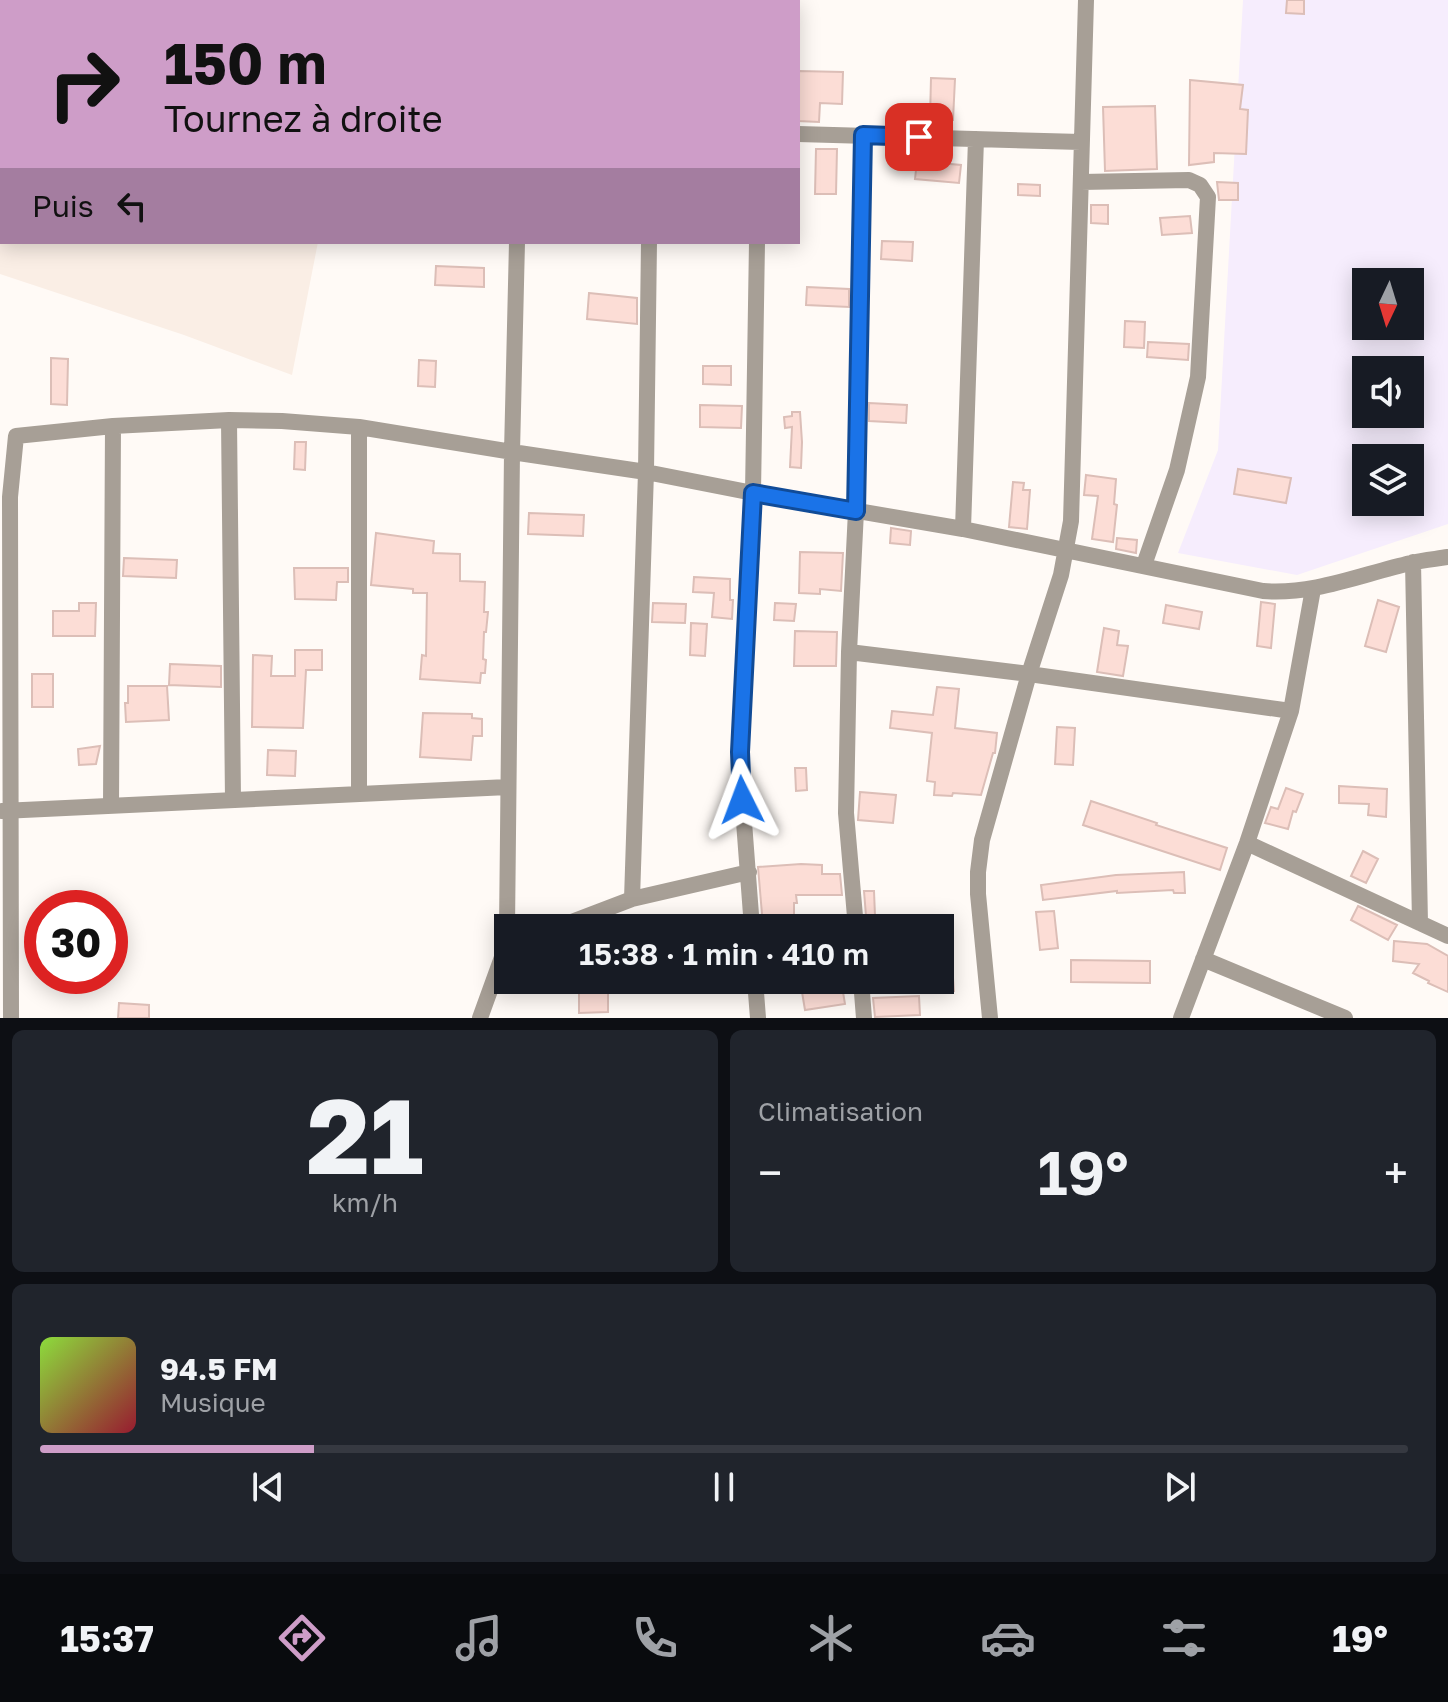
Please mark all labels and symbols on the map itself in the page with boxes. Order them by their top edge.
pin [885,103,953,171]
north arrow [1352,268,1424,340]
position arrow [700,758,784,842]
speed limit sign: 30 [24,890,128,994]

